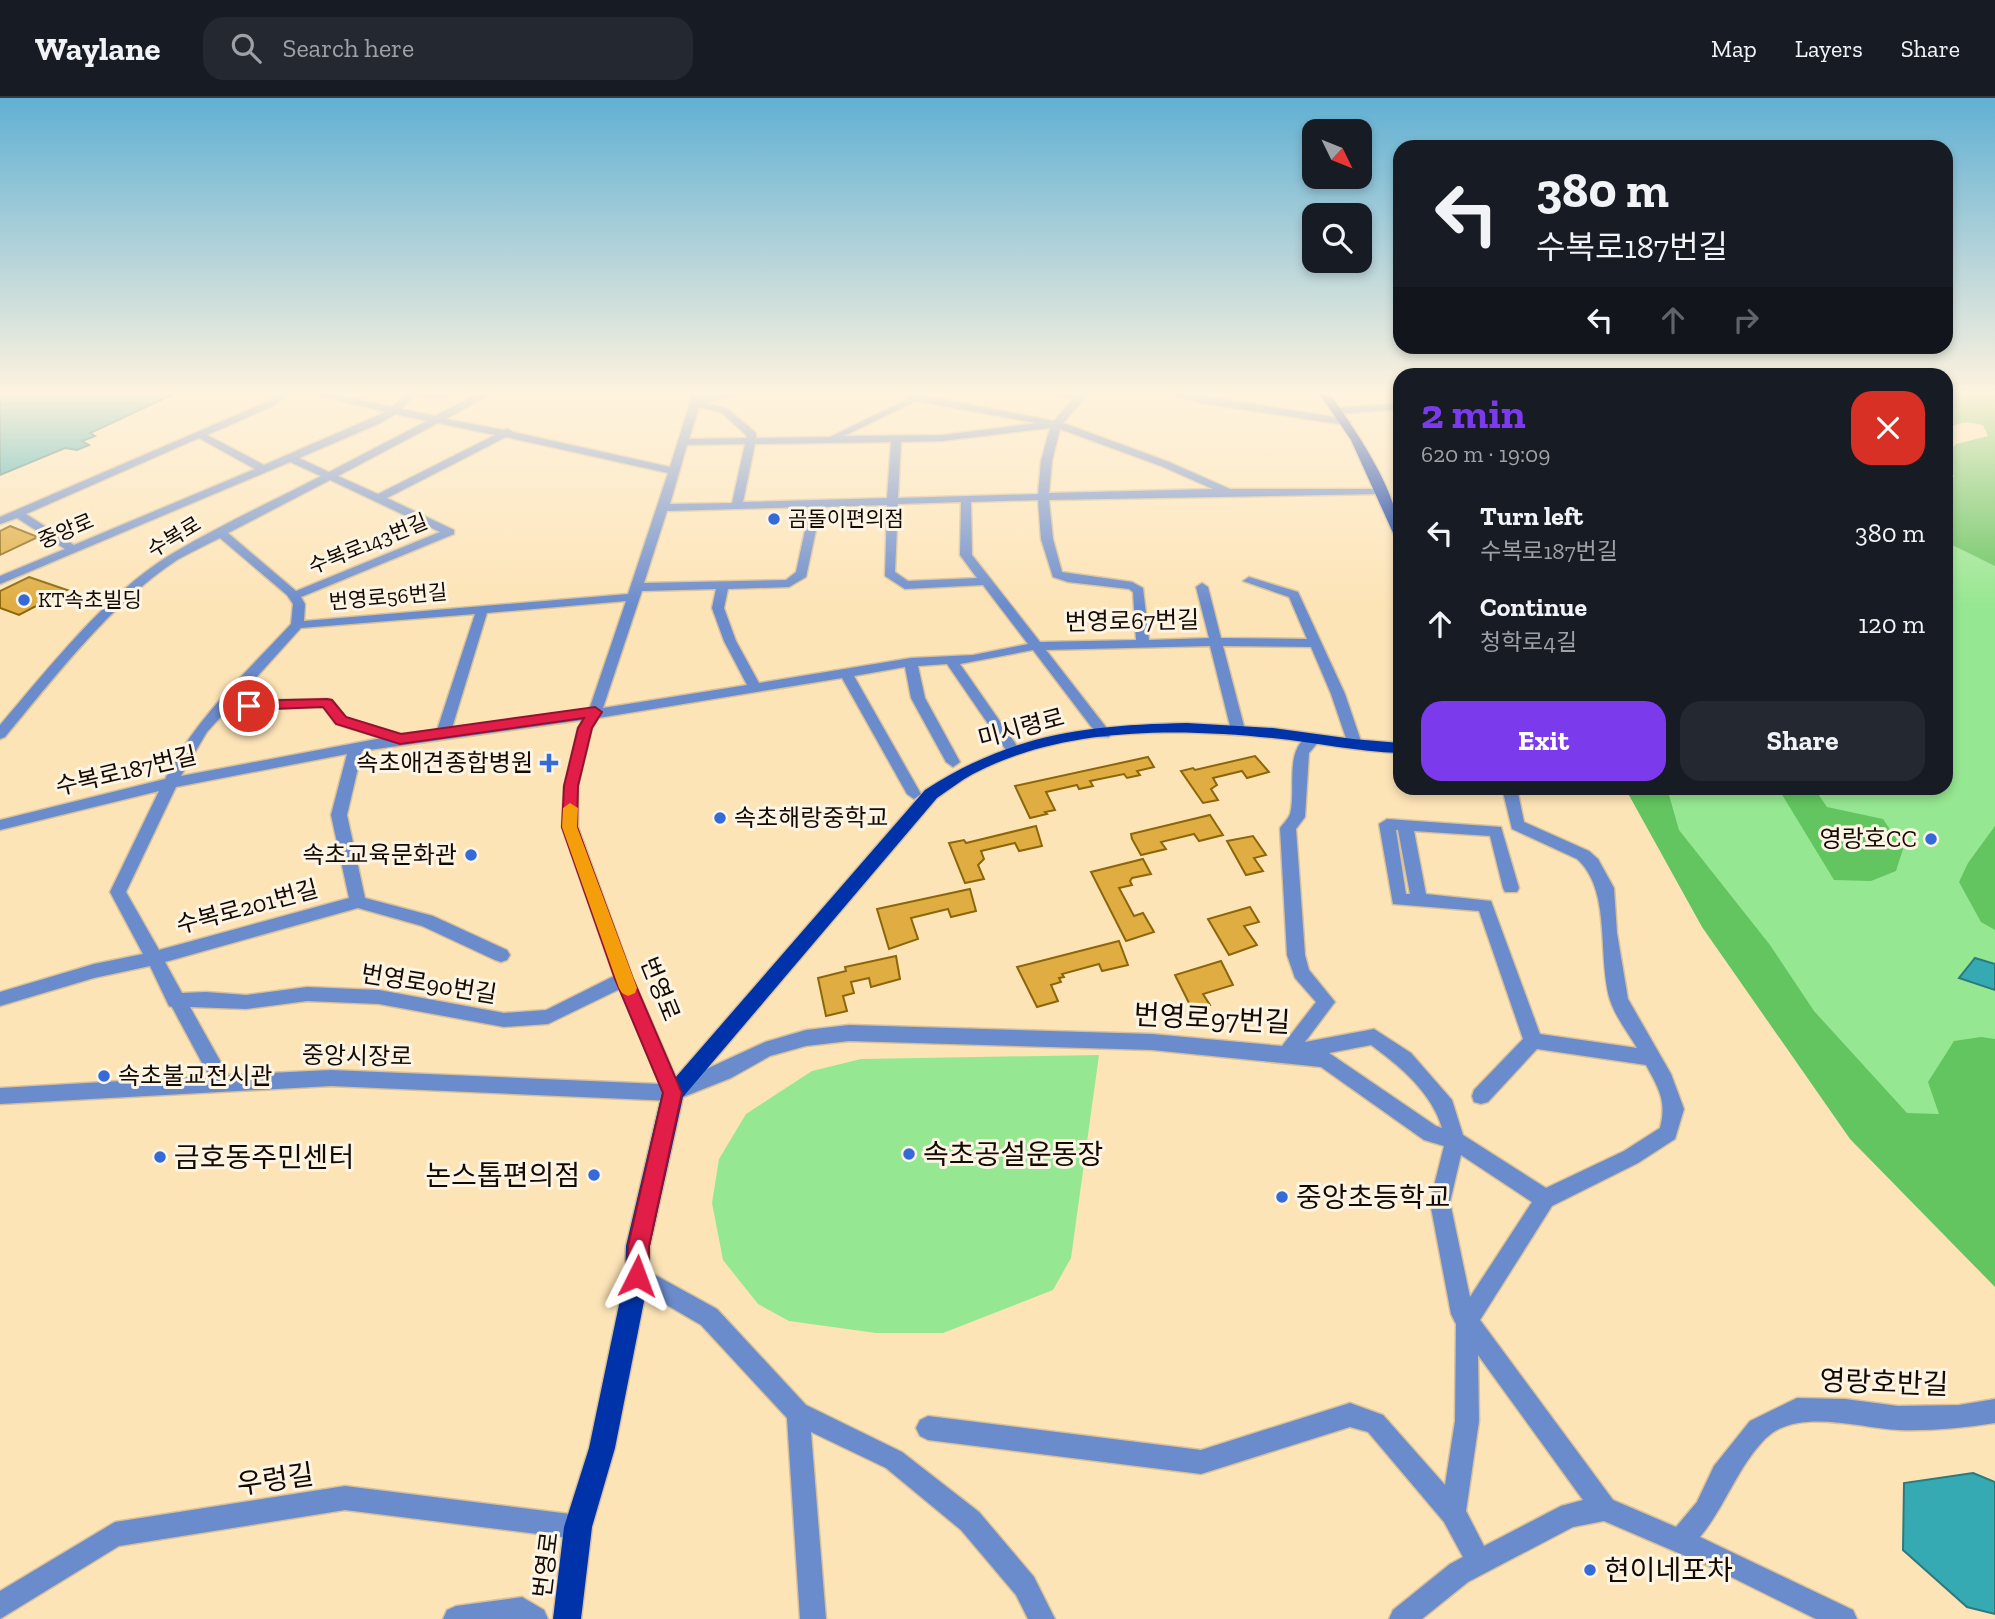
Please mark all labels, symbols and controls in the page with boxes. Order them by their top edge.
search box [203,17,693,80]
text: Waylane [35,29,161,68]
icon: search [227,29,265,67]
text: Search here [283,32,414,64]
text: Map [1711,34,1757,63]
text: Layers [1795,34,1863,63]
text: Share [1901,34,1960,63]
north arrow [1302,119,1372,189]
map controls [1302,119,1372,273]
text: 380 m [1536,161,1669,220]
icon: left [1421,168,1512,259]
button: search [1302,203,1372,273]
text: 수복로187번길 [1536,228,1728,266]
icon: left [1581,301,1619,339]
icon: ahead [1654,301,1692,339]
icon: right [1727,301,1765,339]
text: 2 min [1421,388,1526,439]
button: close [1851,391,1925,465]
text: 620 m · 19:09 [1421,440,1551,468]
text: Turn left [1480,500,1583,532]
place label: 곰돌이편의점 [788,506,904,531]
street label: 중앙로 [34,508,97,553]
street label: 수복로143번길 [305,508,431,579]
street label: 수복로 [142,511,205,562]
marker: 곰돌이편의점 [766,511,782,527]
icon: left [1421,514,1459,552]
text: 380 m [1855,517,1925,549]
text: 수복로187번길 [1480,537,1618,565]
street label: 번영로56번길 [328,579,448,614]
place label: KT속초빌딩 [38,587,142,612]
text: Continue [1480,591,1587,623]
marker: KT속초빌딩 [16,592,32,608]
street label: 번영로67번길 [1065,605,1199,636]
icon: ahead [1421,605,1459,643]
text: 120 m [1858,608,1925,640]
text: 청학로4길 [1480,628,1577,656]
pin [219,676,279,736]
icon: arrive [230,687,268,725]
button: Exit [1421,701,1666,781]
button: Share [1680,701,1925,781]
street label: 미시령로 [974,702,1067,753]
street label: 수복로187번길 [53,740,199,801]
place label: 속초애견종합병원 [356,748,533,777]
marker: 속초애견종합병원 [539,753,559,773]
place label: 속초해랑중학교 [734,803,889,832]
marker: 속초해랑중학교 [712,810,728,826]
place label: 영랑호CC [1820,824,1917,853]
marker: 영랑호CC [1923,831,1939,847]
place label: 속초교육문화관 [302,840,457,869]
marker: 속초교육문화관 [463,847,479,863]
street label: 수복로201번길 [173,874,321,939]
street label: 번영로 [635,953,686,1025]
street label: 번영로90번길 [359,958,499,1009]
street label: 번영로97번길 [1133,998,1291,1039]
street label: 중앙시장로 [302,1040,412,1071]
place label: 속초불교전시관 [118,1061,273,1090]
marker: 속초불교전시관 [96,1068,112,1084]
place label: 속초공설운동장 [923,1138,1103,1171]
place label: 금호동주민센터 [174,1141,354,1174]
marker: 속초공설운동장 [901,1146,917,1162]
marker: 금호동주민센터 [152,1149,168,1165]
place label: 논스톱편의점 [425,1159,580,1192]
marker: 논스톱편의점 [586,1167,602,1183]
place label: 중앙초등학교 [1296,1181,1451,1214]
marker: 중앙초등학교 [1274,1189,1290,1205]
position arrow [600,1239,674,1313]
street label: 영랑호반길 [1819,1364,1949,1401]
street label: 우렁길 [235,1458,316,1501]
street label: 번영로 [527,1530,564,1600]
place label: 현이네포차 [1604,1554,1733,1587]
marker: 현이네포차 [1582,1562,1598,1578]

